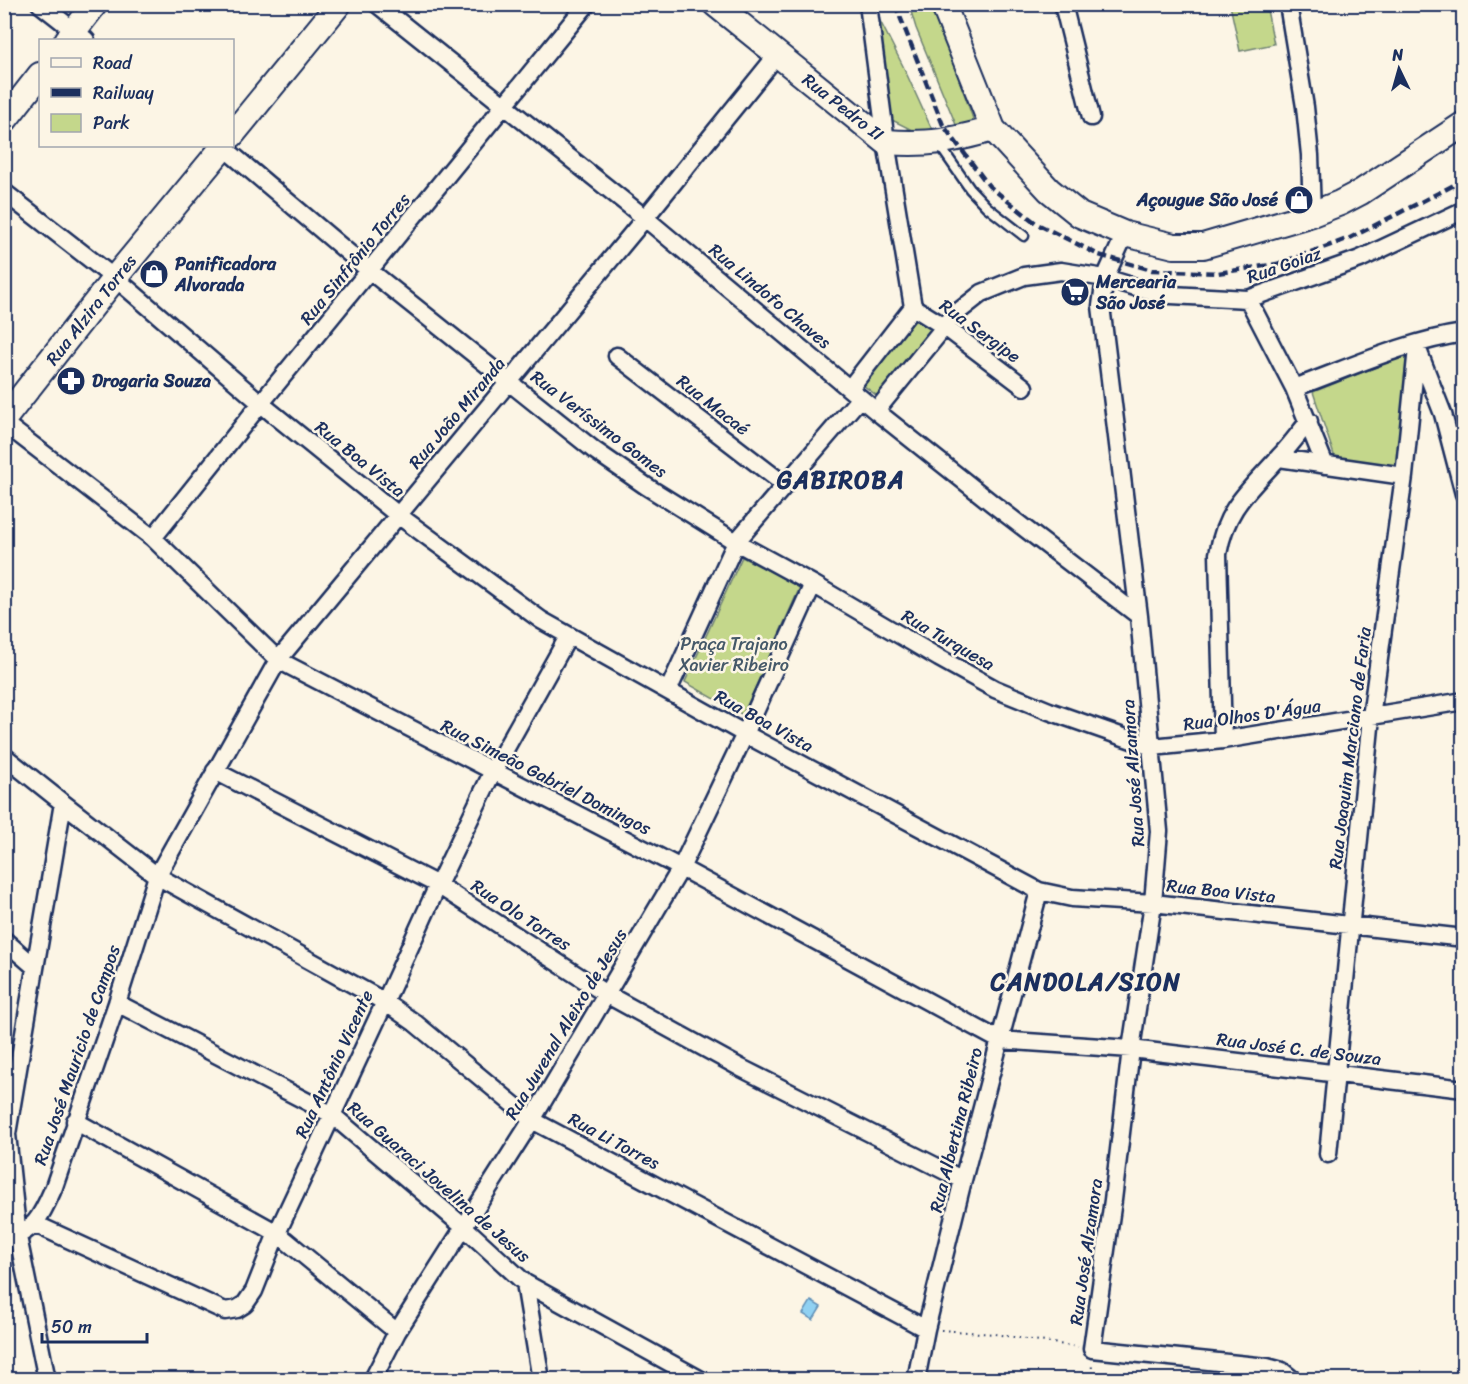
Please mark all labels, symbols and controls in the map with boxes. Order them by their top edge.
legend [39,39,234,147]
north arrow [1369,39,1429,99]
text: N [1390,40,1405,70]
text: Road [93,47,133,79]
street label: Rua Pedro II [795,65,891,150]
text: Railway [93,77,155,109]
text: Park [93,107,130,139]
place label: Açougue São José [1136,184,1279,216]
shop icon: Açougue São José [1283,184,1315,216]
street label: Rua Sinfrônio Torres [291,185,419,332]
street label: Rua Lindofo Chaves [701,235,839,358]
street label: Rua Goiaz [1242,237,1326,293]
street label: Rua Alzira Torres [37,247,145,373]
place label: Panificadora Alvorada [174,248,277,301]
shop icon: Panificadora Alvorada [138,258,170,290]
place label: Mercearia São José [1095,266,1177,319]
supermarket icon: Mercearia São José [1059,276,1091,308]
street label: Rua Sergipe [932,290,1028,372]
street label: Rua João Miranda [400,350,514,476]
street label: Rua Veríssimo Gomes [524,362,675,487]
pharmacy icon: Drogaria Souza [55,365,87,397]
place label: Drogaria Souza [92,365,211,397]
street label: Rua Macaé [669,366,757,444]
street label: Rua Boa Vista [307,412,413,506]
district label: GABIROBA [777,459,905,501]
street label: Rua Turquesa [895,600,1001,680]
street label: Rua Joaquim Marciano de Faria [1319,624,1381,871]
park label: Praça Trajano Xavier Ribeiro [678,628,789,681]
street label: Rua Boa Vista [708,681,820,761]
street label: Rua Olhos D'Água [1181,689,1324,740]
street label: Rua José Alzamora [1112,698,1154,848]
street label: Rua Simeão Gabriel Domingos [435,710,658,844]
street label: Rua Boa Vista [1165,869,1277,913]
street label: Rua Olo Torres [464,870,578,960]
street label: Rua Juvenal Aleixo de Jesus [496,921,636,1126]
street label: Rua José Mauricio de Campos [24,940,130,1169]
district label: CANDOLA/SION [990,961,1181,1003]
street label: Rua Antônio Vicente [286,985,382,1143]
street label: Rua José C. de Souza [1215,1023,1383,1075]
street label: Rua Albertina Ribeiro [920,1044,992,1216]
street label: Rua Guaraci Jovelina de Jesus [340,1093,539,1272]
street label: Rua Li Torres [562,1103,666,1179]
street label: Rua José Alzamora [1060,1177,1112,1327]
scale bar [42,1306,147,1344]
text: 50 m [51,1311,92,1343]

